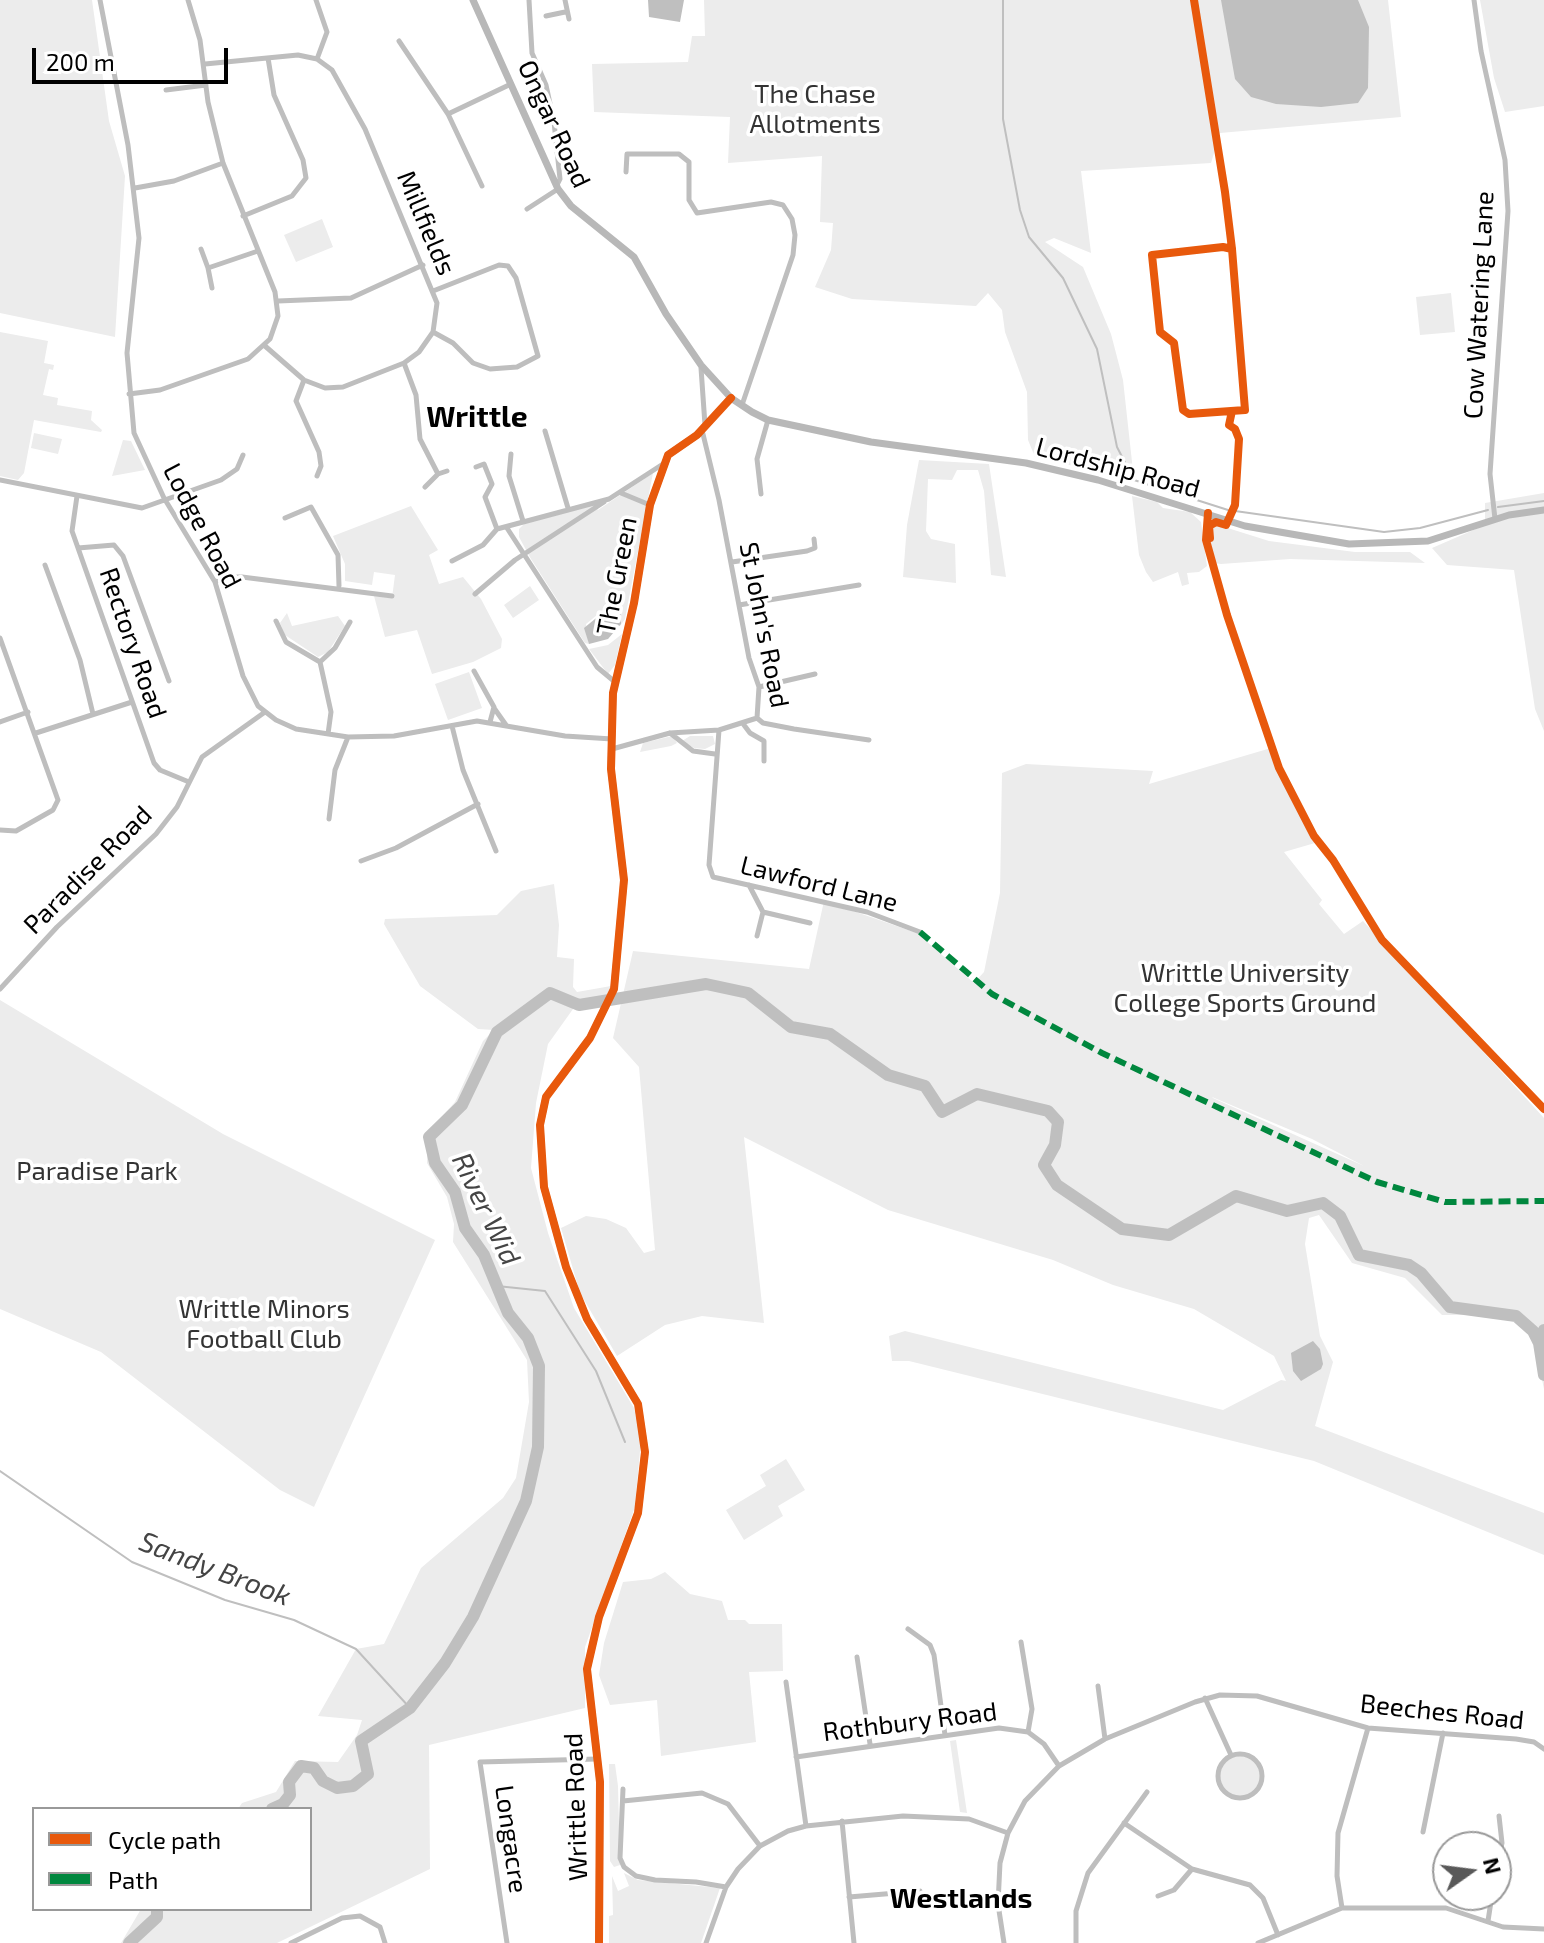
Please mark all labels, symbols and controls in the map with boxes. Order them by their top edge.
scale bar [36,32,232,82]
text: 200 m [46,47,115,76]
street label: Ongar Road [511,55,597,193]
park label: The Chase Allotments [749,78,881,140]
street label: Millfields [390,166,462,280]
street label: Cow Watering Lane [1457,190,1501,420]
district label: Writtle [426,399,528,435]
street label: Lordship Road [1033,431,1203,505]
street label: Lodge Road [156,458,248,594]
street label: The Green [590,514,644,638]
street label: St John's Road [733,540,795,710]
street label: Rectory Road [93,564,173,722]
street label: Paradise Road [17,799,159,941]
street label: Lawford Lane [737,849,901,919]
park label: Writtle University College Sports Ground [1114,957,1376,1018]
water label: River Wid [444,1147,528,1271]
park label: Paradise Park [16,1155,178,1187]
park label: Writtle Minors Football Club [178,1293,350,1354]
water label: Sandy Brook [134,1525,296,1613]
street label: Beeches Road [1358,1688,1526,1736]
street label: Rothbury Road [821,1696,999,1748]
street label: Writtle Road [558,1732,594,1882]
street label: Longacre [488,1783,534,1895]
legend [32,1807,312,1911]
text: Cycle path [108,1825,221,1854]
north arrow [1432,1831,1512,1911]
text: N [1479,1855,1508,1877]
text: Path [108,1865,158,1894]
district label: Westlands [890,1882,1032,1916]

